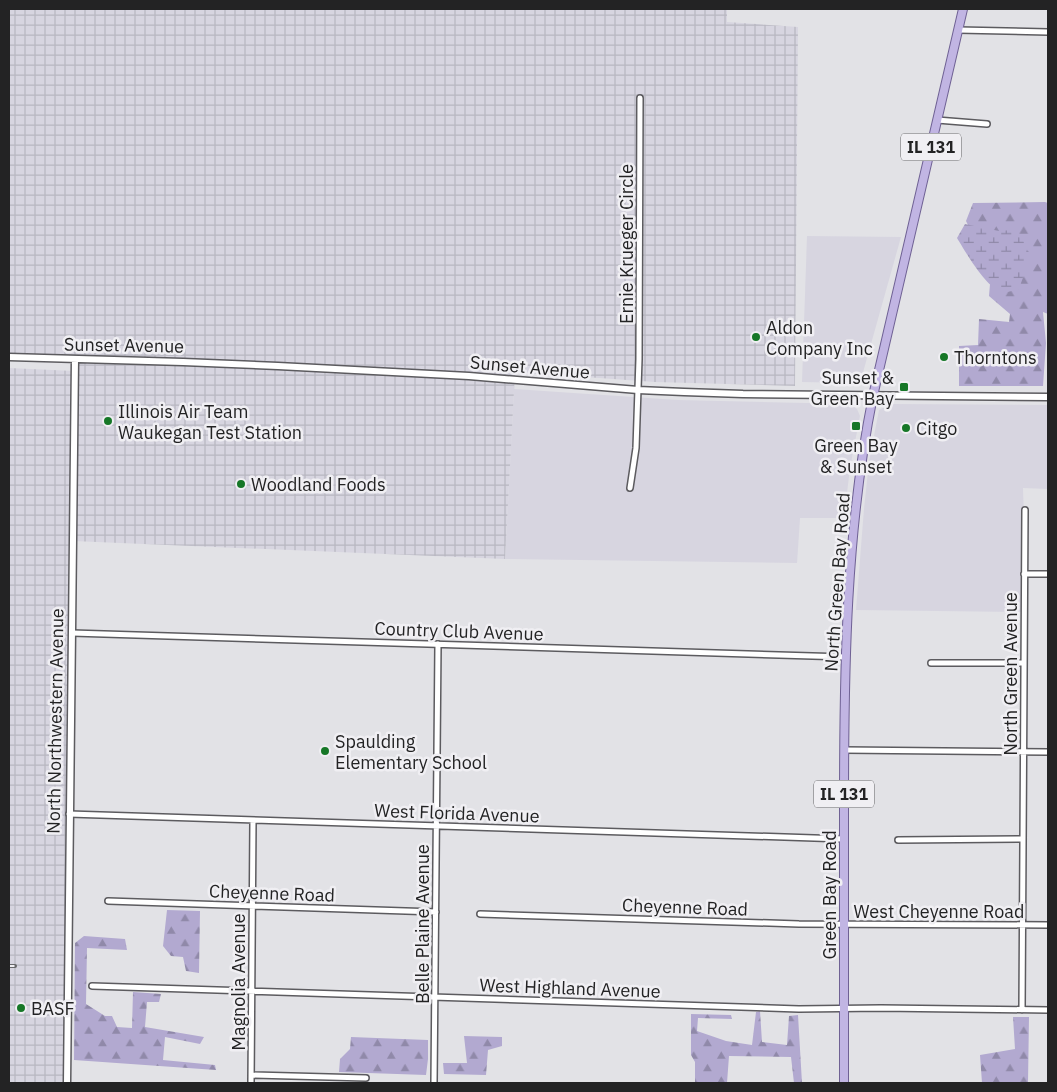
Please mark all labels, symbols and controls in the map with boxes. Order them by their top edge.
road number: IL 131 [901,134,961,160]
street label: Ernie Krueger Circle [615,164,638,324]
place label: Aldon Company Inc [766,316,873,360]
marker: Aldon Company Inc [750,331,762,343]
street label: Sunset Avenue [64,332,184,358]
place label: Thorntons [954,346,1037,369]
street label: Sunset Avenue [469,350,591,384]
marker: Thorntons [938,351,950,363]
place label: Sunset & Green Bay [810,366,894,410]
marker: Sunset & Green Bay [898,381,910,393]
place label: Illinois Air Team Waukegan Test Station [118,400,302,444]
marker: Illinois Air Team Waukegan Test Station [102,415,114,427]
place label: Citgo [916,417,957,440]
marker: Green Bay & Sunset [850,420,862,432]
marker: Citgo [900,422,912,434]
place label: Green Bay & Sunset [814,434,898,478]
place label: Woodland Foods [251,473,386,496]
marker: Woodland Foods [235,478,247,490]
street label: North Green Bay Road [819,492,855,672]
street label: North Green Avenue [999,592,1022,756]
street label: North Northwestern Avenue [42,608,68,834]
street label: Country Club Avenue [374,617,544,645]
place label: Spaulding Elementary School [335,730,487,774]
marker: Spaulding Elementary School [319,745,331,757]
road number: IL 131 [814,781,874,808]
street label: West Florida Avenue [374,799,540,827]
street label: Green Bay Road [818,830,841,960]
street label: Belle Plaine Avenue [411,844,434,1004]
street label: Cheyenne Road [209,879,335,907]
street label: Cheyenne Road [622,893,748,921]
street label: West Cheyenne Road [854,900,1024,923]
street label: Magnolia Avenue [227,913,250,1051]
street label: West Highland Avenue [479,973,661,1003]
place label: BASF [31,997,75,1020]
marker: BASF [15,1002,27,1014]

